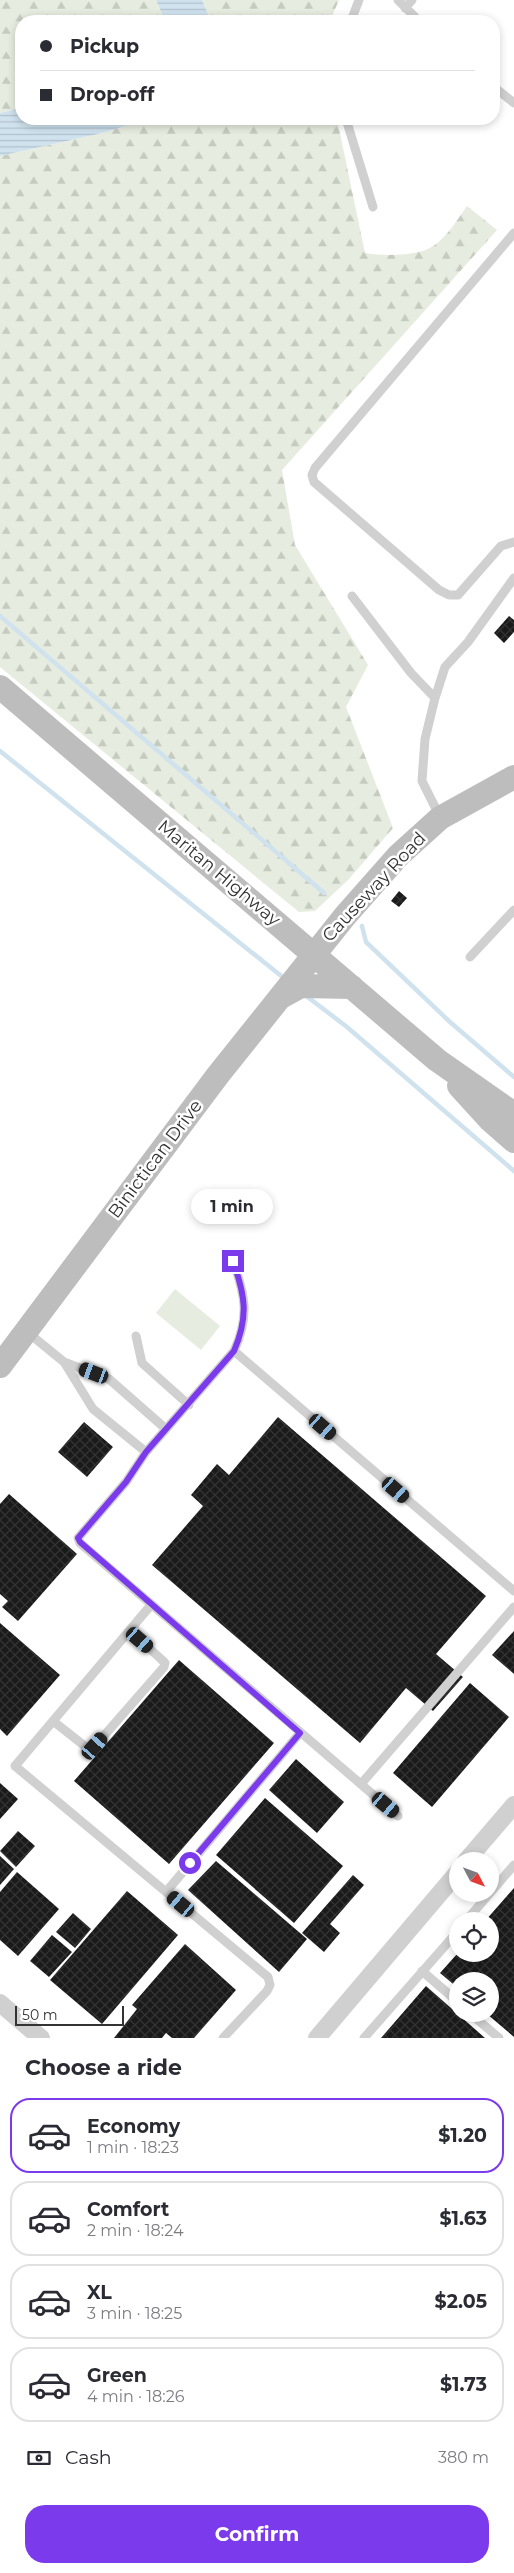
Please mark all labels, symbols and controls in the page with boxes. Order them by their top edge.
text: Pickup [70,35,139,58]
text: Drop-off [70,83,154,106]
street label: Maritan Highway [153,815,285,931]
street label: Causeway Road [318,828,430,946]
street label: Binictican Drive [103,1095,207,1223]
callout: 1 min [192,1188,274,1224]
text: 1 min [210,1197,254,1216]
route end [222,1250,244,1272]
car [77,1361,110,1385]
car [306,1411,339,1443]
car [379,1474,412,1506]
car [123,1624,156,1656]
car [79,1730,110,1762]
car [369,1790,402,1820]
route start [179,1852,201,1874]
north arrow [449,1852,499,1902]
map controls [449,1852,499,2022]
car [164,1889,197,1919]
button: locate [449,1912,499,1962]
button: layers [449,1972,499,2022]
scale bar [15,2003,124,2026]
text: 50 m [22,2006,58,2024]
text: Choose a ride [25,2054,182,2081]
icon: car [27,2113,72,2158]
text: Economy [87,2115,180,2138]
text: $1.20 [438,2124,487,2147]
text: 1 min · 18:23 [87,2138,179,2157]
icon: car [27,2196,72,2241]
text: Comfort [87,2198,169,2221]
text: $1.63 [440,2207,487,2230]
text: 2 min · 18:24 [87,2221,183,2240]
icon: car [27,2279,72,2324]
text: XL [87,2281,112,2304]
text: $2.05 [435,2290,487,2313]
text: 3 min · 18:25 [87,2304,182,2323]
icon: car [27,2362,72,2407]
text: Green [87,2364,147,2387]
text: $1.73 [440,2373,487,2396]
text: 4 min · 18:26 [87,2387,184,2406]
icon: cash [25,2444,53,2472]
text: Cash [65,2446,112,2469]
text: 380 m [438,2448,489,2467]
button: Confirm [25,2505,489,2563]

